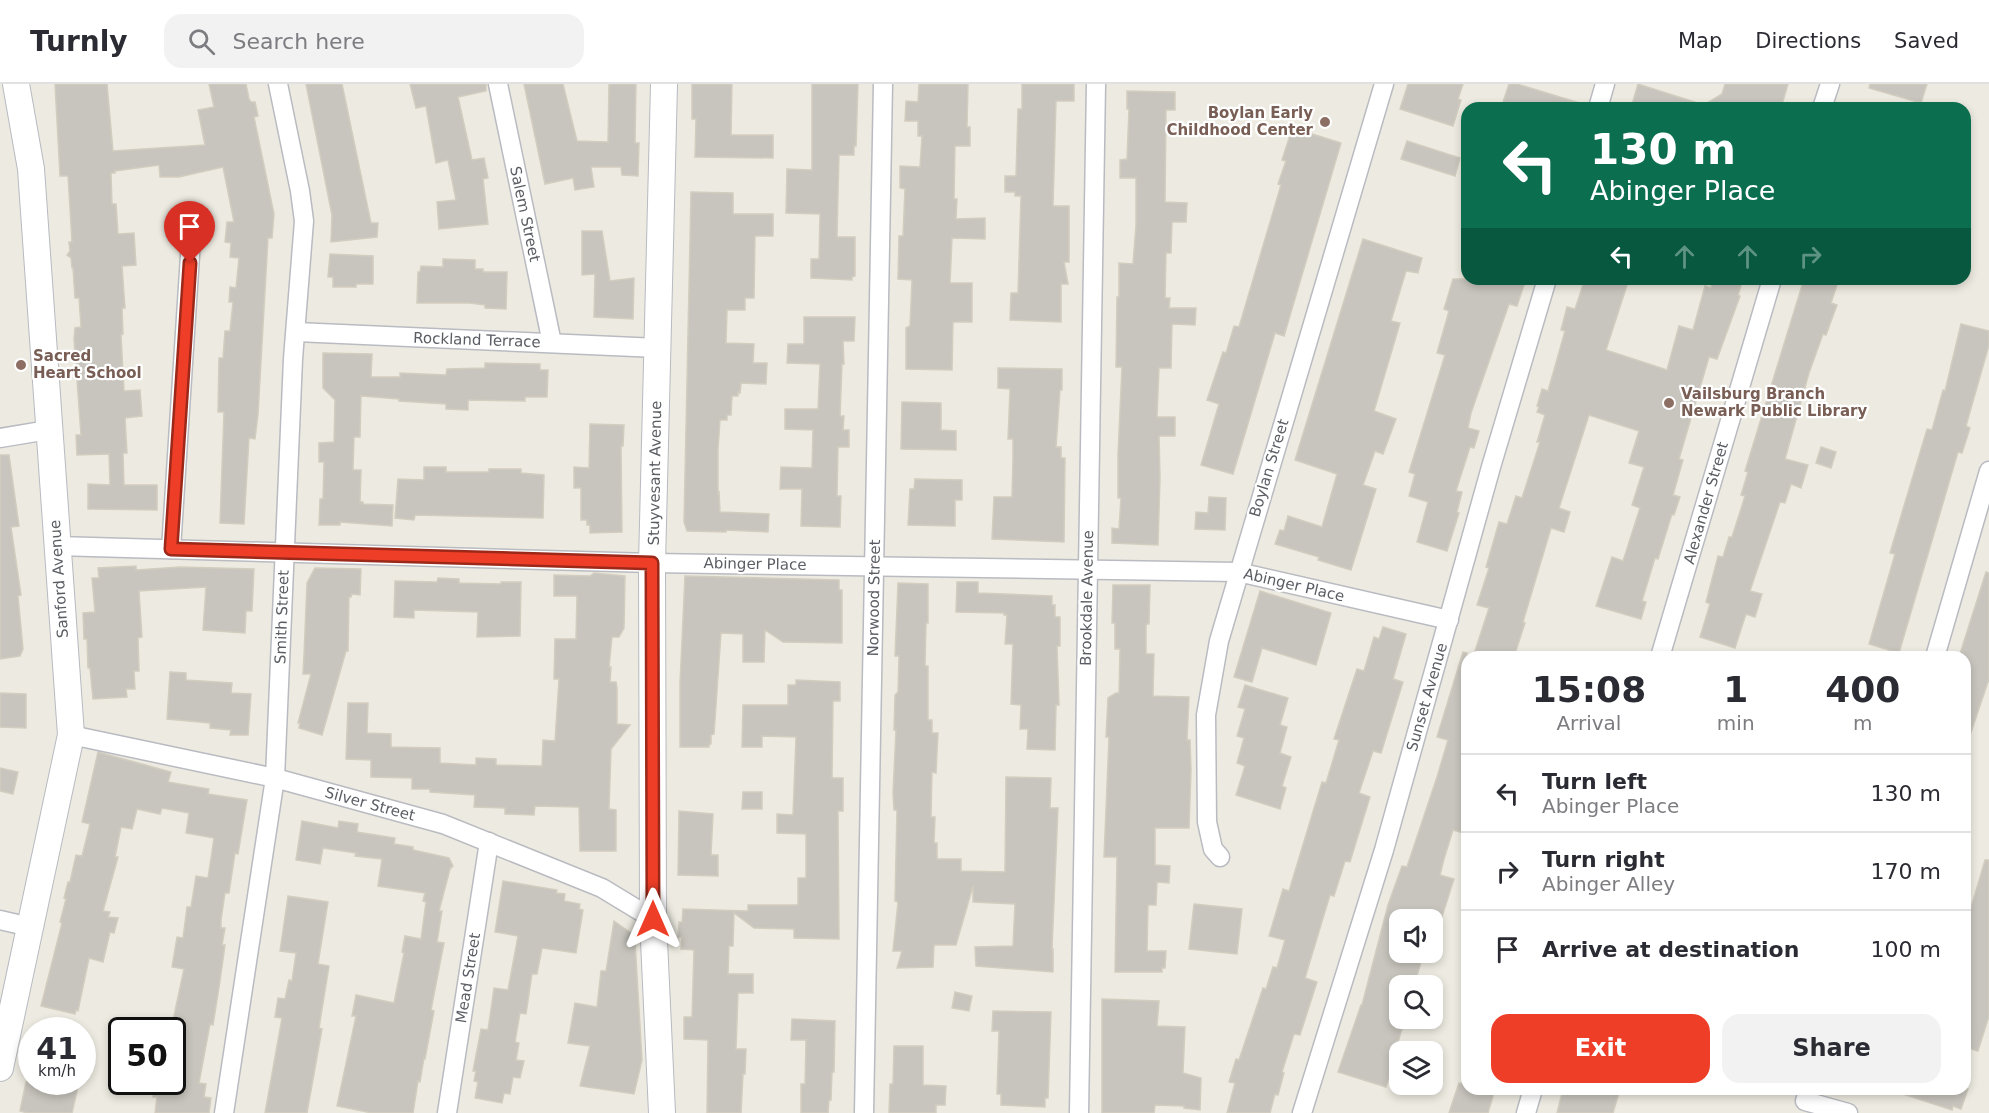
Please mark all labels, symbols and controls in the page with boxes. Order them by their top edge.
search box [164,14,584,68]
text: Turnly [30,25,128,58]
icon: search [185,25,218,58]
text: Search here [233,29,365,54]
text: Map [1678,29,1722,53]
text: Directions [1755,29,1861,53]
text: Saved [1894,29,1959,53]
place label: Boylan Early Childhood Center [1166,104,1314,139]
marker: Boylan Early Childhood Center [1318,115,1332,129]
text: 130 m [1590,125,1736,174]
icon: left [1491,126,1569,204]
street label: Salem Street [506,165,544,263]
text: Abinger Place [1590,175,1775,206]
pin [164,201,215,263]
icon: arrive [173,210,206,243]
icon: left [1605,240,1638,273]
icon: ahead [1668,240,1701,273]
icon: ahead [1731,240,1764,273]
icon: right [1794,240,1827,273]
street label: Rockland Terrace [413,329,541,351]
place label: Sacred Heart School [33,347,142,382]
marker: Sacred Heart School [14,358,28,372]
place label: Vailsburg Branch Newark Public Library [1681,385,1867,420]
marker: Vailsburg Branch Newark Public Library [1662,396,1676,410]
street label: Stuyvesant Avenue [645,400,665,546]
street label: Boylan Street [1246,417,1292,519]
street label: Alexander Street [1680,440,1732,566]
street label: Sanford Avenue [46,519,72,639]
street label: Brookdale Avenue [1077,530,1097,666]
street label: Norwood Street [864,539,884,657]
street label: Abinger Place [703,554,807,574]
street label: Abinger Place [1242,565,1346,605]
street label: Smith Street [271,570,293,664]
street label: Sunset Avenue [1403,641,1451,753]
text: 15:08 [1532,669,1646,710]
text: 1 [1723,669,1748,710]
text: 400 [1825,669,1900,710]
text: Arrival [1556,711,1621,735]
text: min [1717,711,1755,735]
text: m [1853,711,1873,735]
text: Turn left [1542,769,1647,794]
icon: left [1491,777,1524,810]
text: 130 m [1871,781,1941,806]
street label: Silver Street [323,783,417,825]
text: Abinger Place [1542,794,1679,818]
text: Turn right [1542,847,1665,872]
icon: right [1491,855,1524,888]
text: 170 m [1871,859,1941,884]
text: Abinger Alley [1542,872,1675,896]
position arrow [621,887,685,951]
map controls [1389,909,1443,1095]
button: sound [1389,909,1443,963]
street label: Mead Street [452,931,484,1024]
icon: arrive [1491,933,1524,966]
text: Arrive at destination [1542,937,1799,962]
text: 100 m [1871,937,1941,962]
button: search [1389,975,1443,1029]
button: Exit [1491,1014,1710,1083]
button: Share [1722,1014,1941,1083]
speed limit sign: 50 [108,1017,186,1095]
text: 41 [36,1031,78,1066]
button: layers [1389,1041,1443,1095]
text: km/h [38,1062,76,1080]

